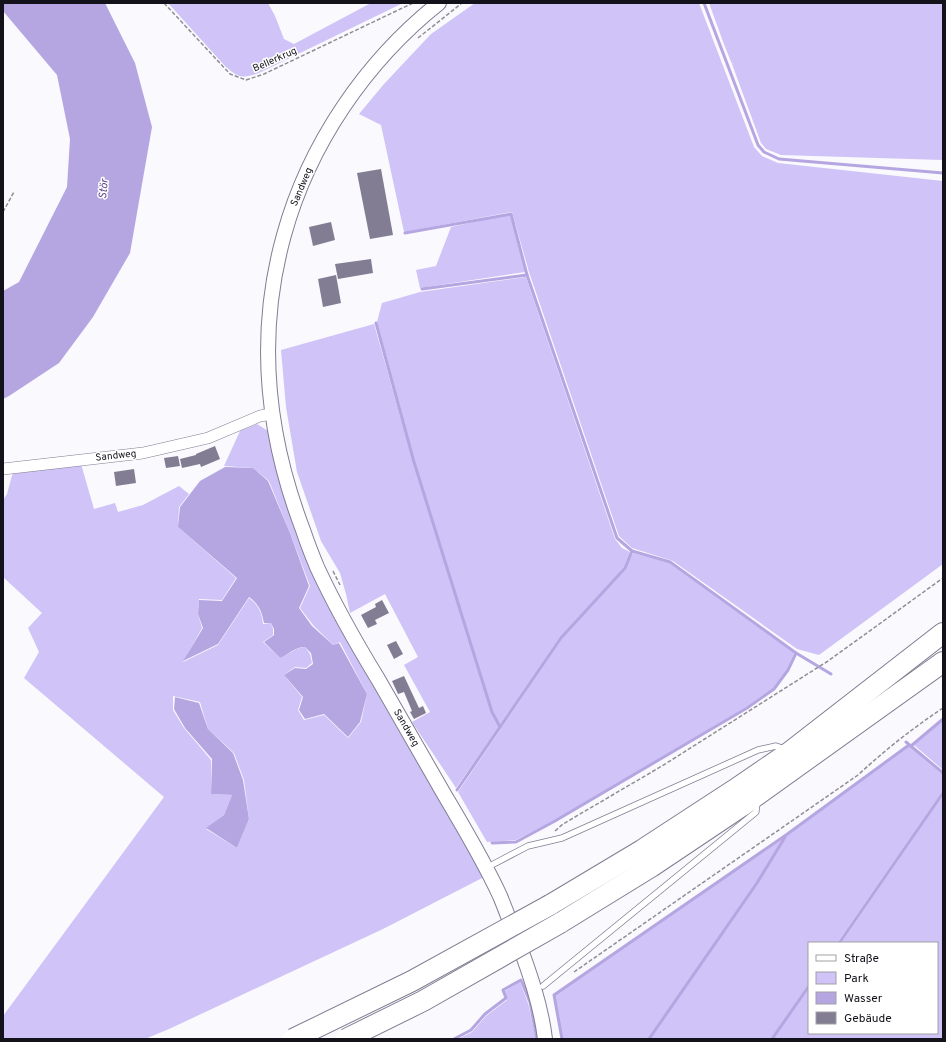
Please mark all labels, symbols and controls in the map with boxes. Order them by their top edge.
street label: Bellerkrug [251,45,299,75]
street label: Sandweg [288,166,316,208]
water label: Stör [96,178,112,200]
street label: Sandweg [95,447,137,465]
street label: Sandweg [390,707,422,749]
legend [808,942,938,1034]
text: Straße [844,951,879,967]
text: Park [844,971,869,987]
text: Wasser [844,991,883,1007]
text: Gebäude [844,1011,892,1027]

